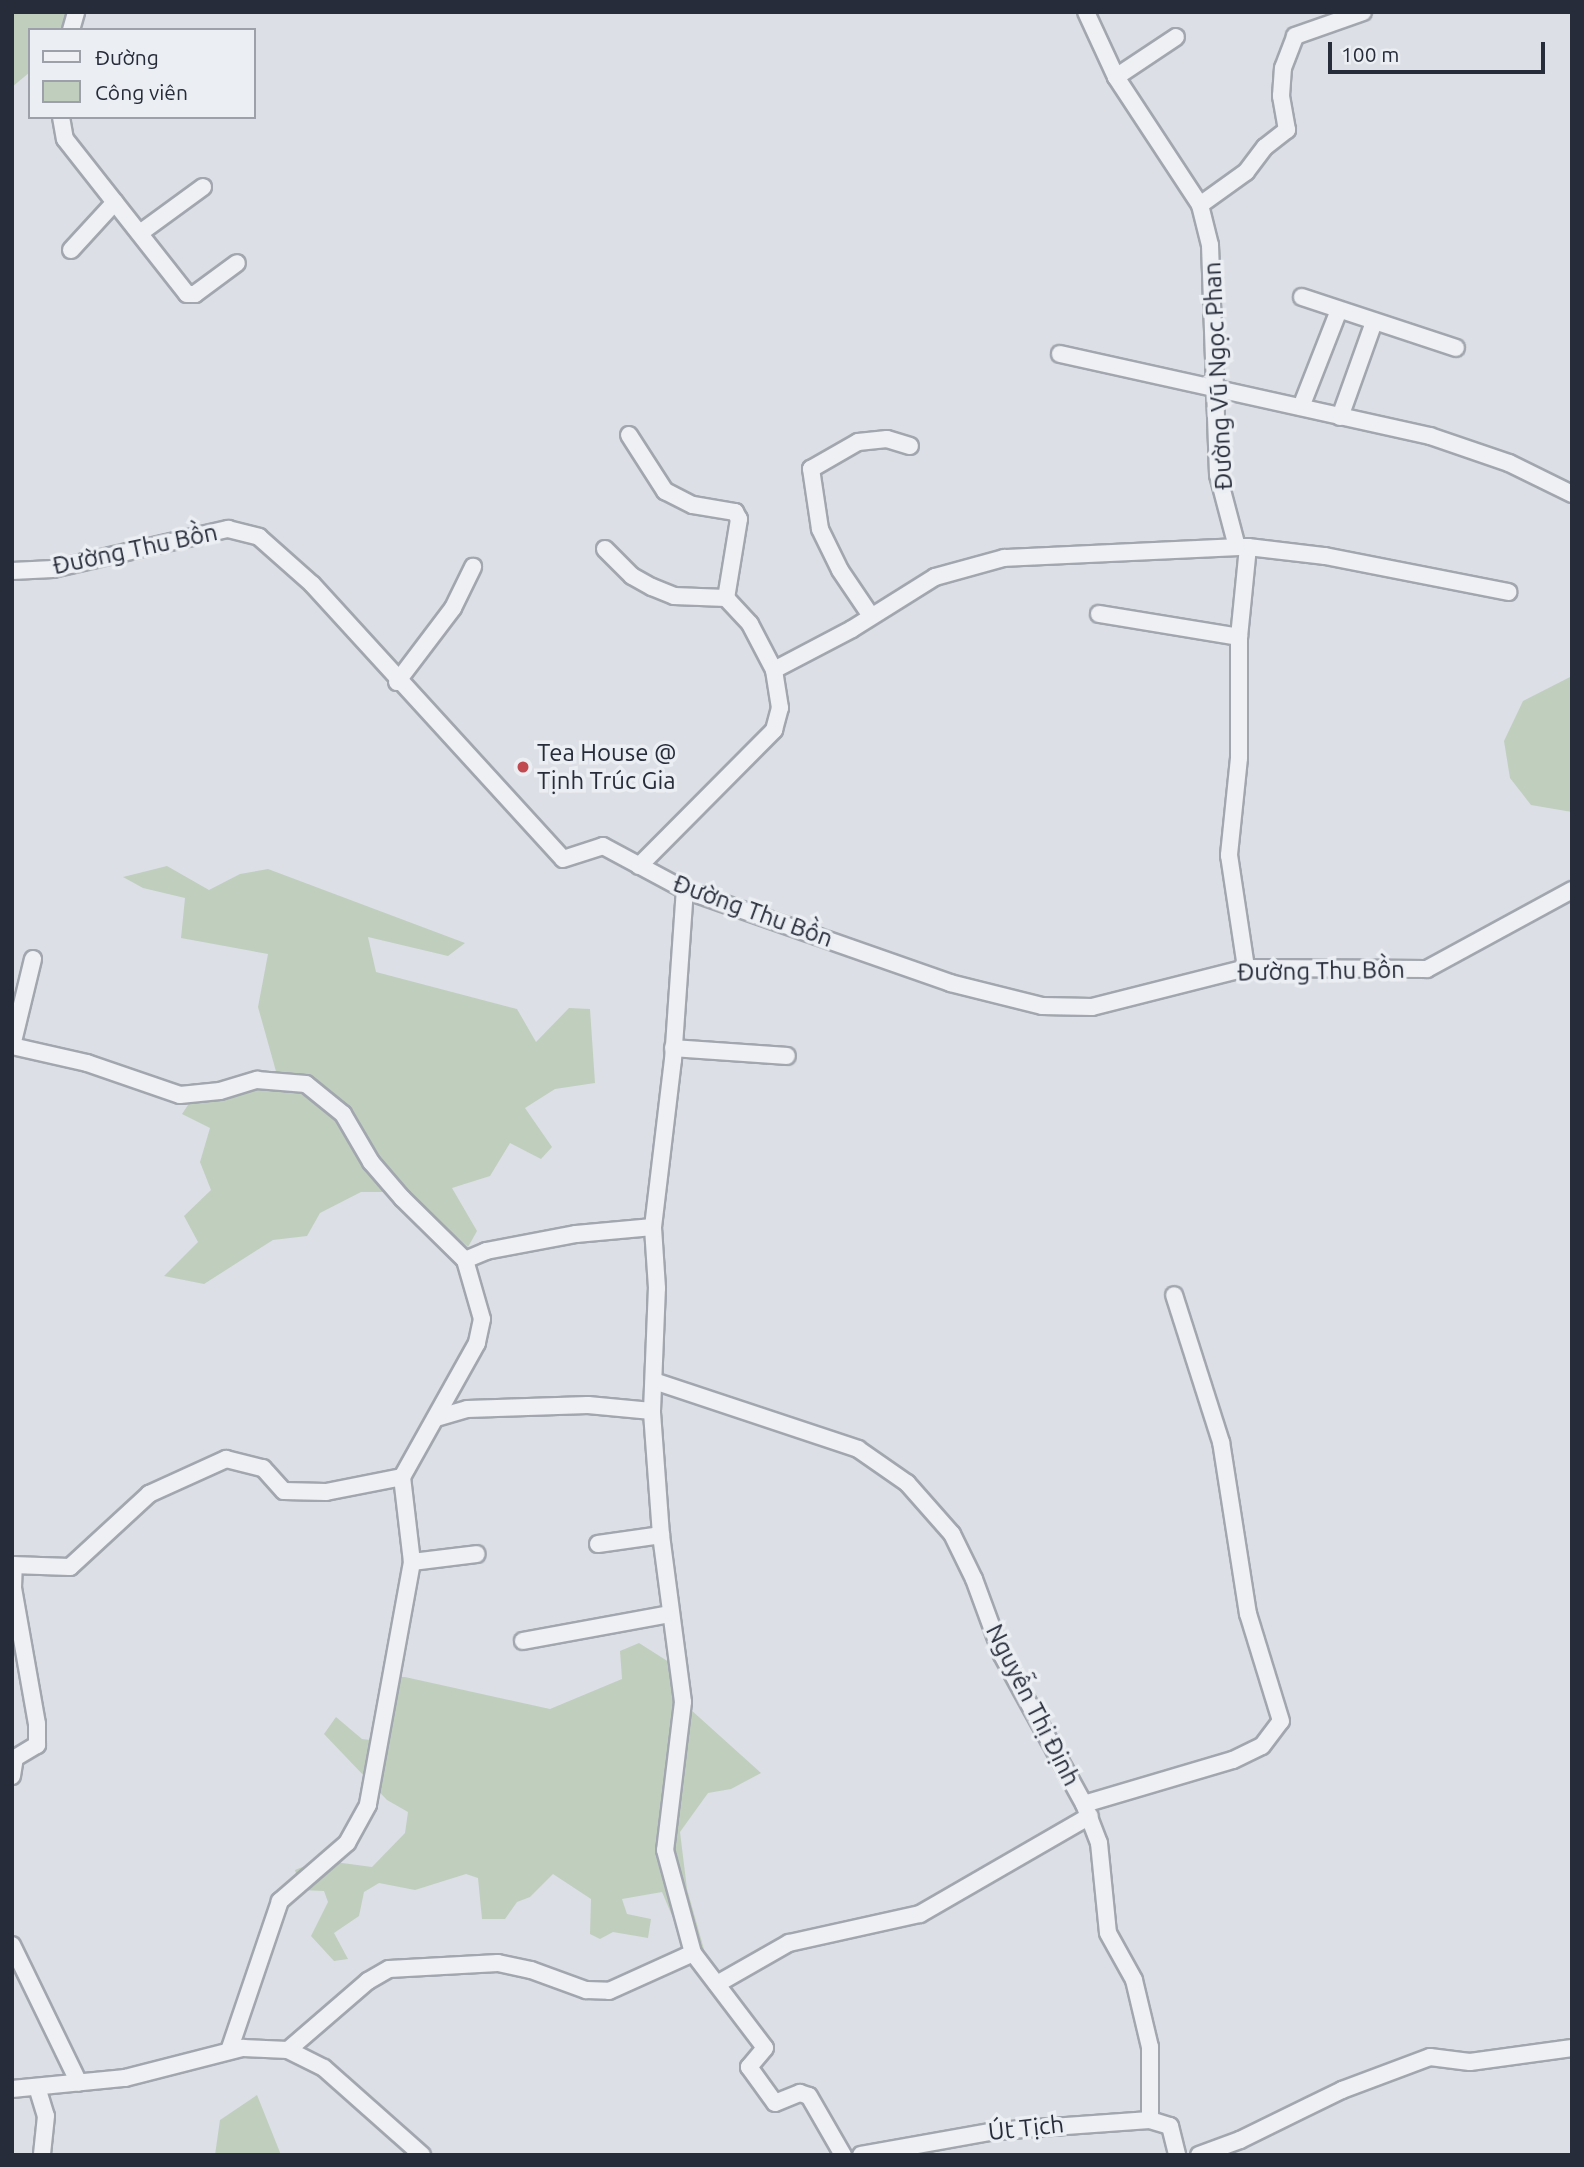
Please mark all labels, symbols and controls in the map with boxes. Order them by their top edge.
legend [28,28,256,119]
scale bar [1332,28,1549,72]
text: 100 m [1341,42,1399,66]
text: Đường [95,45,159,69]
text: Công viên [95,80,188,104]
street label: Đường Vũ Ngọc Phan [1198,261,1238,491]
street label: Đường Thu Bồn [50,517,220,581]
place label: Tea House @ Tịnh Trúc Gia [537,739,677,795]
marker: Tea House @ Tịnh Trúc Gia [515,759,531,775]
street label: Đường Thu Bồn [669,869,837,953]
street label: Đường Thu Bồn [1237,955,1405,987]
street label: Nguyễn Thị Định [980,1619,1086,1791]
street label: Út Tịch [987,2110,1065,2146]

